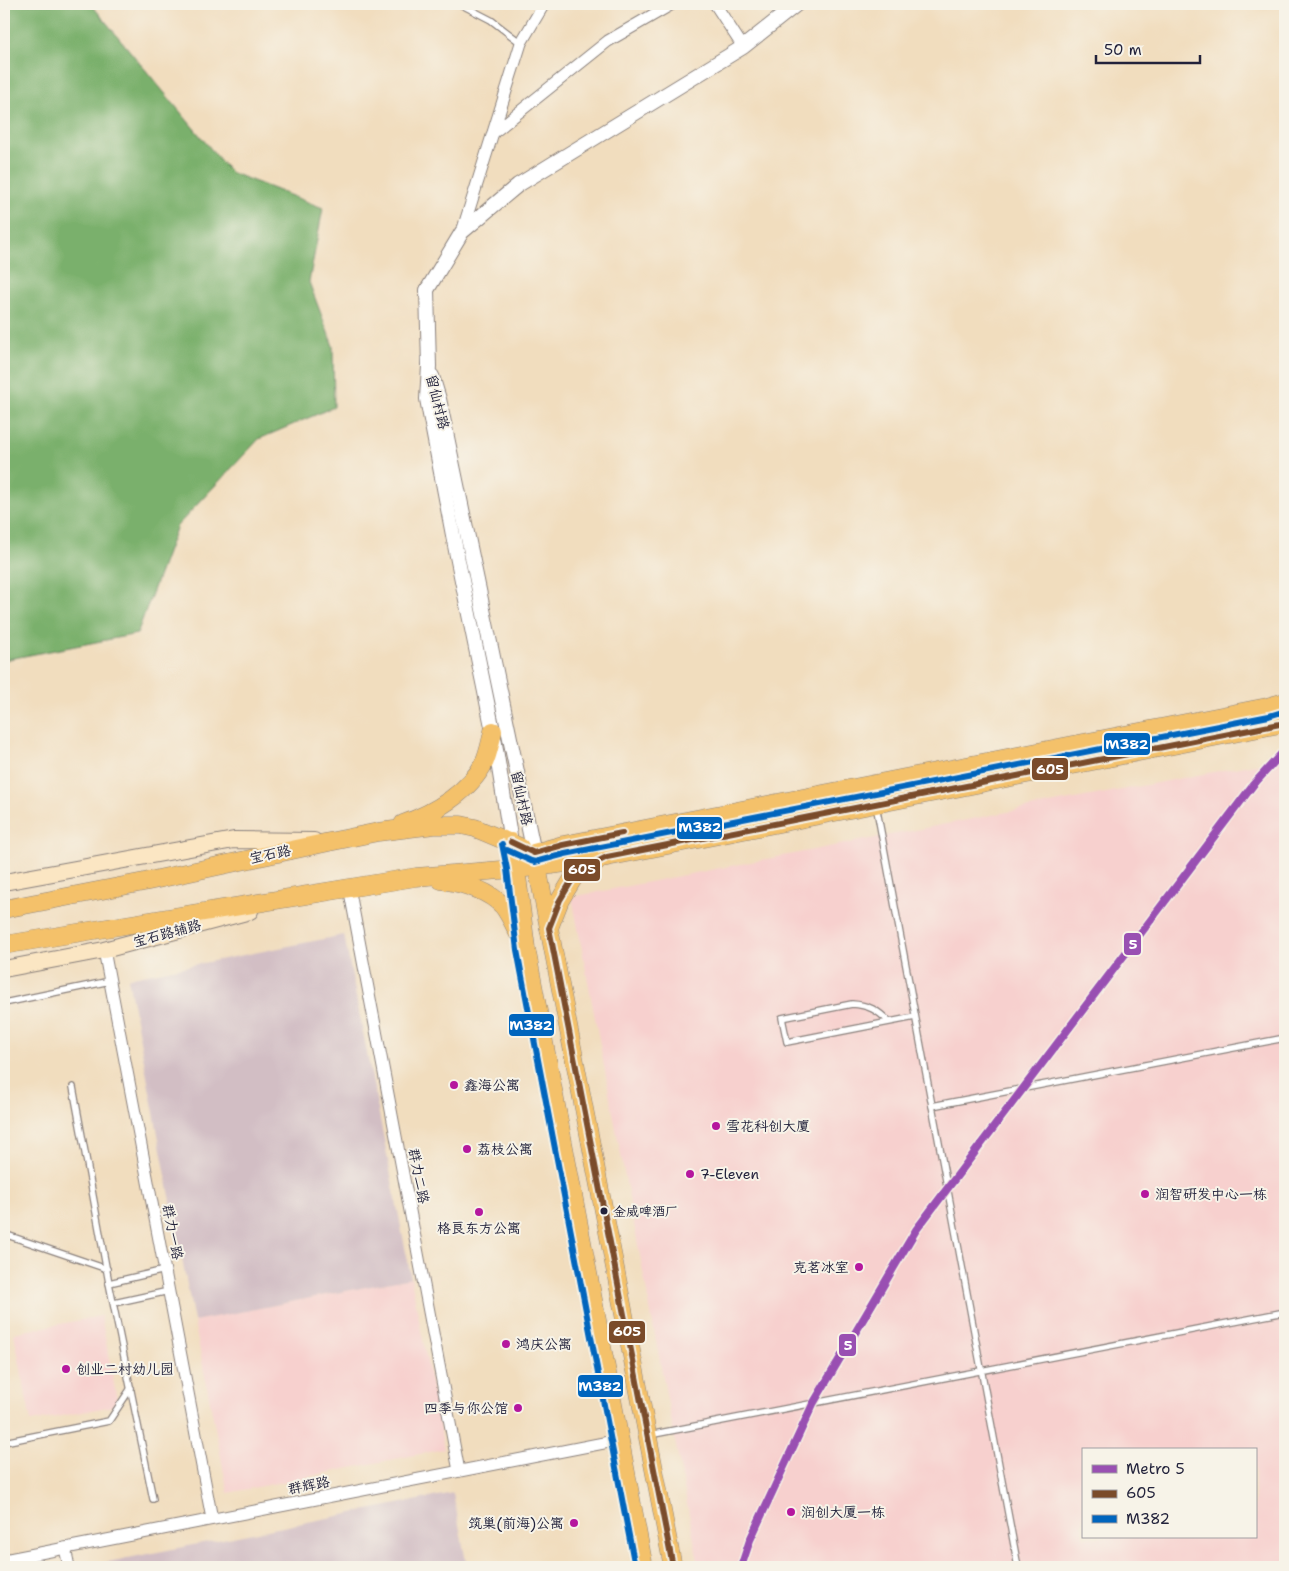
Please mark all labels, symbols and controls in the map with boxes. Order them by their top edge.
scale bar [1096,32,1200,64]
text: 50 m [1104,40,1142,60]
street label: 留仙村路 [422,373,454,431]
line badge: M382 [1103,732,1151,756]
text: M382 [1105,735,1149,753]
line badge: 605 [1031,757,1069,781]
text: 605 [1036,760,1064,778]
street label: 留仙村路 [507,769,537,827]
line badge: M382 [676,816,723,840]
text: M382 [678,818,722,836]
street label: 宝石路 [248,841,292,867]
line badge: 605 [563,858,601,882]
text: 605 [568,860,596,878]
street label: 宝石路辅路 [131,915,203,951]
line badge: 5 [1123,932,1142,956]
text: 5 [1129,935,1138,953]
line badge: M382 [508,1013,555,1037]
text: M382 [509,1016,553,1034]
place label: 鑫海公寓 [464,1076,520,1094]
marker: 鑫海公寓 [448,1079,460,1091]
place label: 雪花科创大廈 [726,1117,810,1135]
marker: 雪花科创大廈 [710,1120,722,1132]
place label: 荔枝公寓 [477,1140,533,1158]
marker: 荔枝公寓 [461,1143,473,1155]
street label: 群力二路 [405,1147,433,1205]
place label: 7-Eleven [700,1165,759,1183]
marker: 7-Eleven [684,1168,696,1180]
place label: 润智研发中心一栋 [1155,1185,1267,1203]
marker: 润智研发中心一栋 [1139,1188,1151,1200]
street label: 群力一路 [159,1203,187,1261]
place label: 金威啤酒厂 [613,1203,678,1220]
marker: 格良东方公寓 [473,1206,485,1218]
marker: 金威啤酒厂 [599,1206,609,1216]
place label: 格良东方公寓 [437,1219,521,1237]
place label: 克茗冰室 [793,1258,849,1276]
marker: 克茗冰室 [853,1261,865,1273]
line badge: 605 [608,1320,646,1344]
text: 605 [613,1322,641,1340]
line badge: 5 [838,1333,857,1357]
place label: 鸿庆公寓 [516,1335,572,1353]
text: 5 [844,1336,853,1354]
marker: 鸿庆公寓 [500,1338,512,1350]
place label: 创业二村幼儿园 [76,1360,174,1378]
marker: 创业二村幼儿园 [60,1363,72,1375]
line badge: M382 [577,1374,624,1398]
text: M382 [578,1377,622,1395]
place label: 四季与你公馆 [424,1399,508,1417]
marker: 四季与你公馆 [512,1402,524,1414]
legend [1082,1448,1256,1538]
text: Metro 5 [1126,1459,1185,1479]
street label: 群辉路 [287,1472,331,1498]
text: 605 [1126,1483,1156,1503]
place label: 润创大厦一栋 [801,1503,885,1521]
marker: 润创大厦一栋 [785,1506,797,1518]
text: M382 [1126,1509,1170,1529]
place label: 筑巢(前海)公寓 [468,1514,564,1532]
marker: 筑巢(前海)公寓 [568,1517,580,1529]

